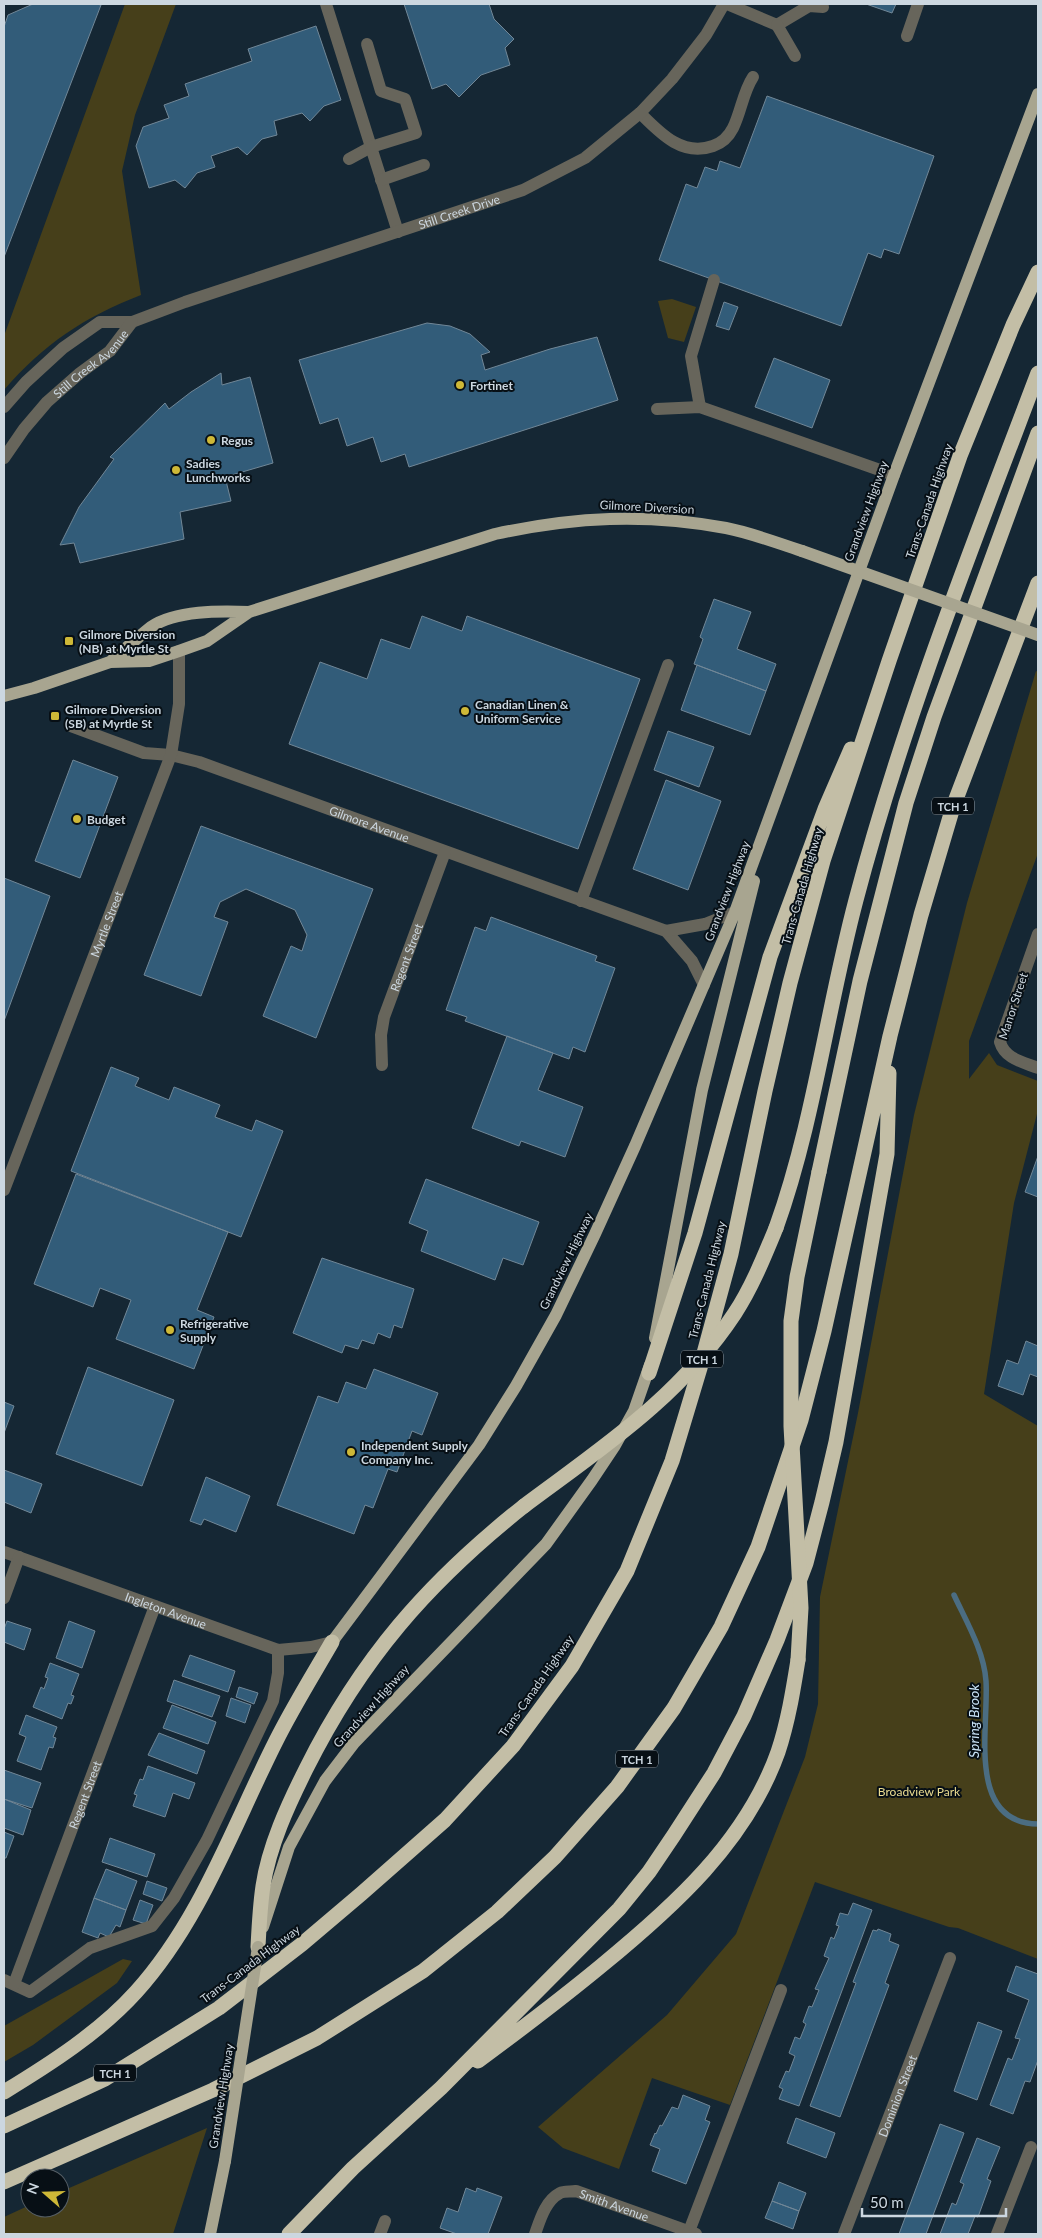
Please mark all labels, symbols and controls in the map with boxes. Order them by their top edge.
street label: Still Creek Drive [416,191,502,232]
street label: Still Creek Avenue [50,327,131,401]
place label: Fortinet [470,378,513,393]
marker: Fortinet [454,379,466,391]
place label: Regus [221,433,253,448]
marker: Regus [205,434,217,446]
street label: Trans-Canada Highway [902,441,956,561]
place label: Sadies Lunchworks [186,456,251,485]
street label: Grandview Highway [841,458,891,563]
marker: Sadies Lunchworks [170,464,182,476]
street label: Gilmore Diversion [599,497,695,517]
place label: Gilmore Diversion (NB) at Myrtle St [79,627,176,656]
marker: Gilmore Diversion (NB) at Myrtle St [63,635,75,647]
place label: Canadian Linen & Uniform Service [475,697,569,726]
place label: Gilmore Diversion (SB) at Myrtle St [65,702,162,731]
marker: Canadian Linen & Uniform Service [459,705,471,717]
marker: Gilmore Diversion (SB) at Myrtle St [49,710,61,722]
road number: TCH 1 [932,798,974,814]
street label: Gilmore Avenue [327,802,411,845]
place label: Budget [87,812,126,827]
marker: Budget [71,813,83,825]
street label: Trans-Canada Highway [778,825,826,946]
street label: Grandview Highway [701,838,753,943]
street label: Myrtle Street [87,888,126,959]
street label: Regent Street [387,920,426,993]
street label: Manor Street [995,970,1031,1041]
street label: Grandview Highway [536,1209,596,1312]
street label: Trans-Canada Highway [685,1219,729,1341]
place label: Refrigerative Supply [180,1316,249,1345]
marker: Refrigerative Supply [164,1324,176,1336]
road number: TCH 1 [681,1350,723,1368]
place label: Independent Supply Company Inc. [361,1438,469,1467]
marker: Independent Supply Company Inc. [345,1446,357,1458]
street label: Ingleton Avenue [123,1588,209,1631]
street label: Trans-Canada Highway [495,1631,577,1740]
street label: Grandview Highway [330,1661,413,1750]
water label: Spring Brook [965,1684,982,1758]
road number: TCH 1 [616,1750,658,1768]
street label: Regent Street [65,1758,104,1831]
park label: Broadview Park [878,1784,961,1799]
street label: Trans-Canada Highway [197,1921,303,2006]
street label: Grandview Highway [205,2042,237,2150]
street label: Dominion Street [875,2052,920,2139]
road number: TCH 1 [94,2064,136,2082]
north arrow [20,2168,70,2218]
text: N [22,2180,42,2196]
street label: Smith Avenue [578,2185,651,2224]
scale bar [862,2186,1006,2218]
text: 50 m [870,2193,904,2211]

